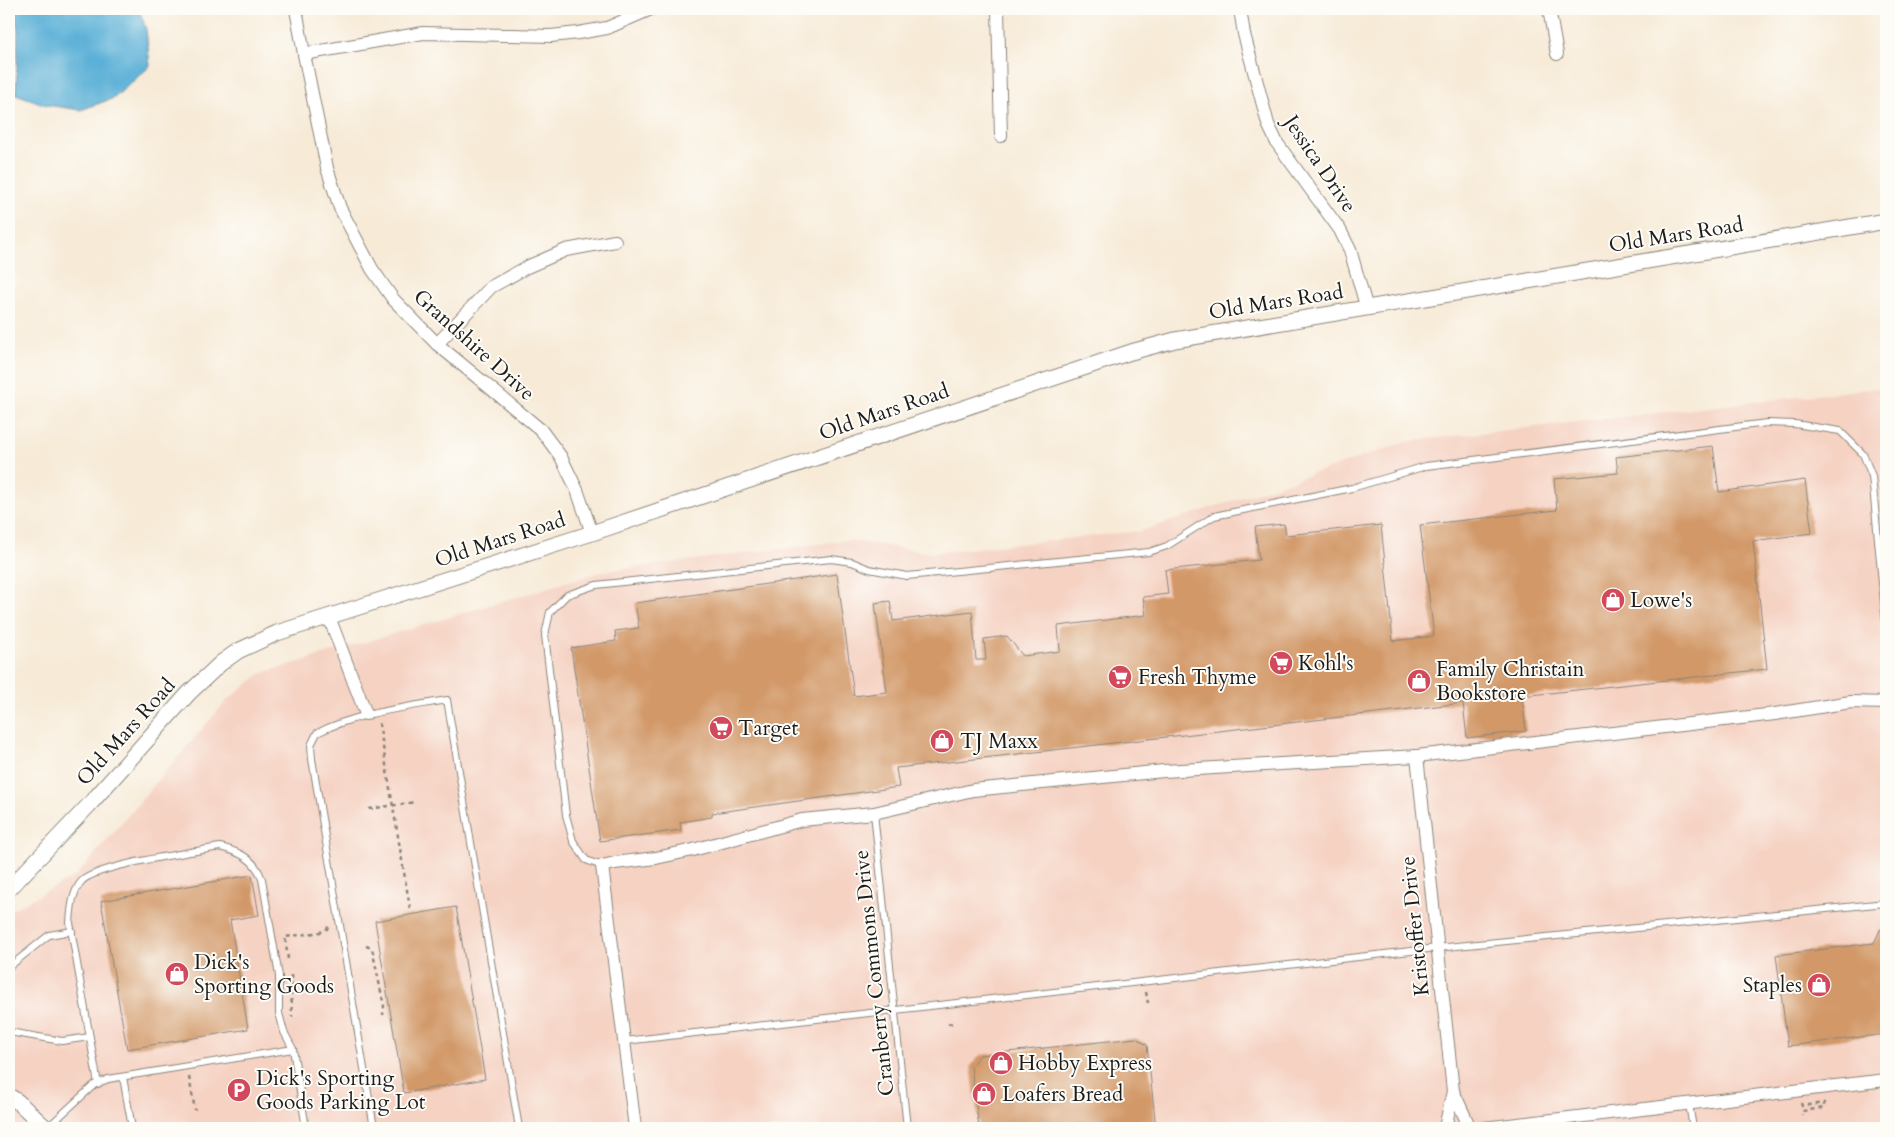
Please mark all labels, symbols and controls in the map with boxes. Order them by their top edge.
street label: Jessica Drive [1275,107,1363,218]
street label: Old Mars Road [1607,210,1745,260]
street label: Old Mars Road [1207,277,1345,327]
street label: Grandshire Drive [407,283,541,407]
street label: Old Mars Road [815,376,953,448]
street label: Old Mars Road [431,505,569,575]
place label: Lowe's [1630,586,1692,615]
shop icon: Lowe's [1600,587,1626,613]
place label: Kohl's [1298,649,1354,678]
supermarket icon: Kohl's [1268,650,1294,676]
place label: Family Christain Bookstore [1436,655,1585,708]
place label: Fresh Thyme [1138,663,1257,692]
supermarket icon: Fresh Thyme [1107,664,1133,690]
shop icon: Family Christain Bookstore [1406,668,1432,694]
street label: Old Mars Road [70,672,182,792]
place label: Target [738,714,798,743]
supermarket icon: Target [708,715,734,741]
place label: TJ Maxx [960,727,1038,756]
shop icon: TJ Maxx [929,728,955,754]
street label: Cranberry Commons Drive [847,849,901,1097]
street label: Kristoffer Drive [1393,855,1437,997]
place label: Dick's Sporting Goods [194,948,334,1001]
shop icon: Dick's Sporting Goods [164,961,190,987]
place label: Staples [1743,971,1802,1000]
shop icon: Staples [1806,972,1832,998]
place label: Hobby Express [1018,1049,1152,1078]
shop icon: Hobby Express [988,1050,1014,1076]
place label: Dick's Sporting Goods Parking Lot [256,1064,426,1117]
parking icon: Dick's Sporting Goods Parking Lot [226,1077,252,1103]
place label: Loafers Bread [1002,1080,1123,1109]
shop icon: Loafers Bread [971,1081,997,1107]

